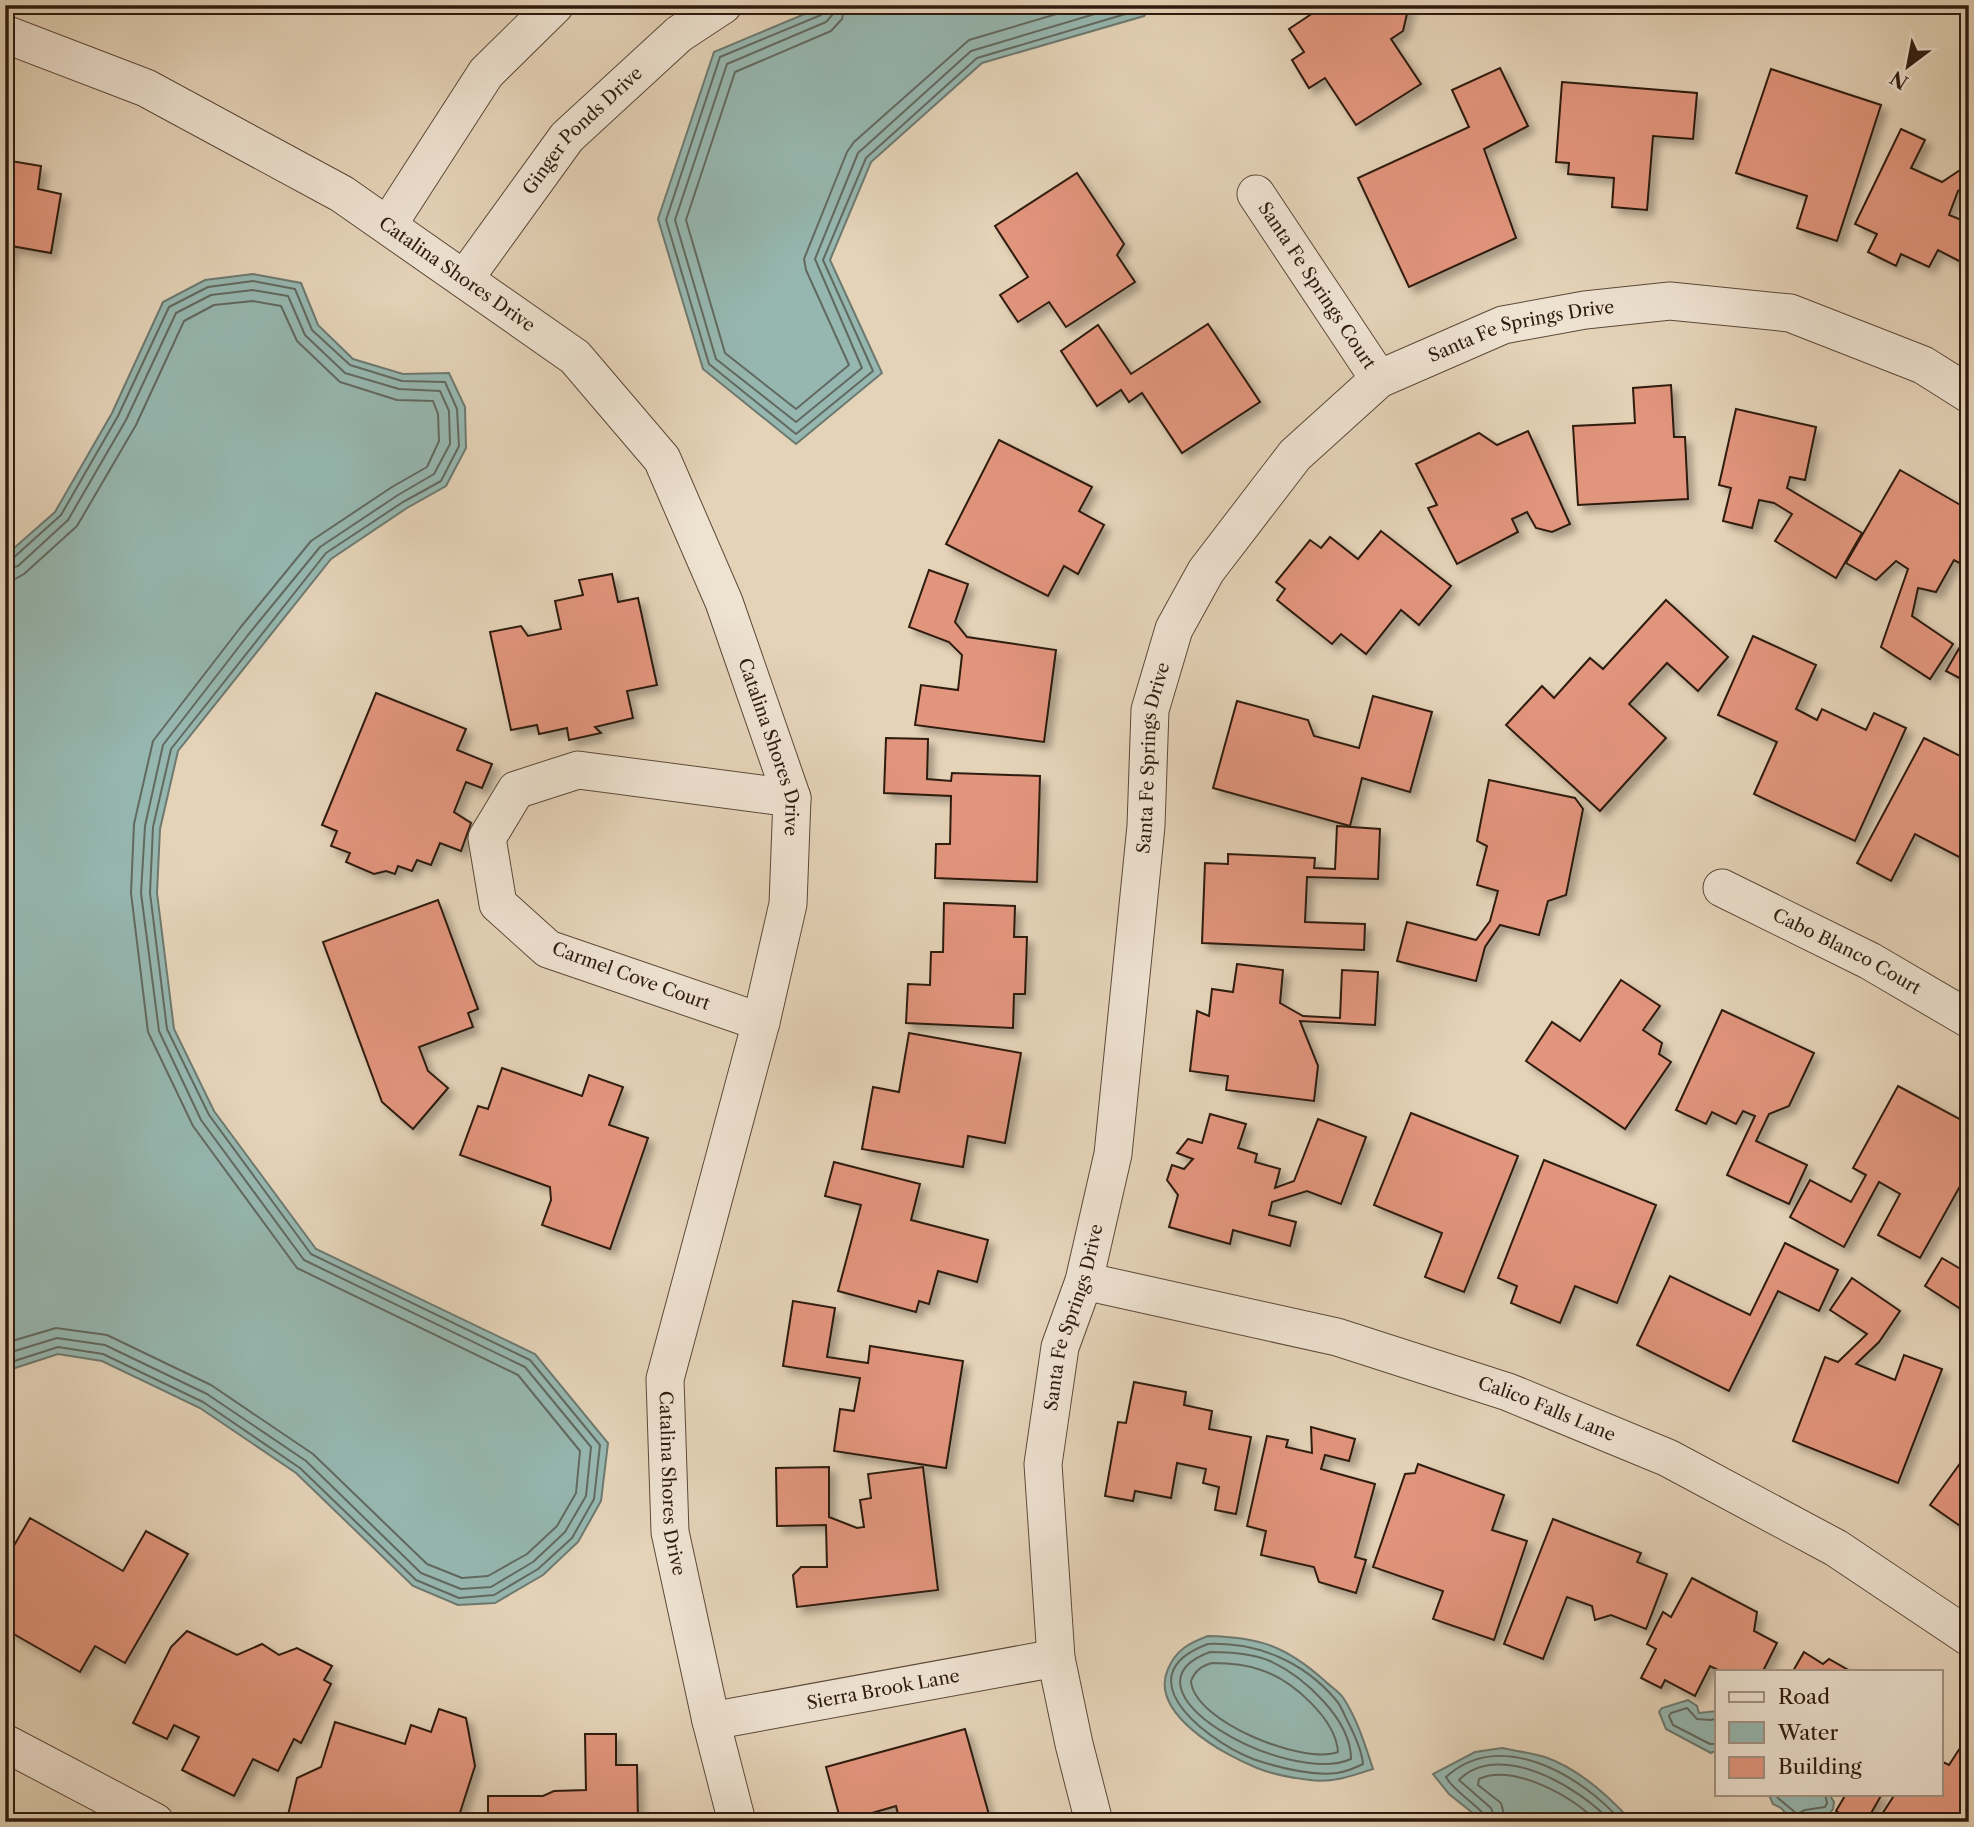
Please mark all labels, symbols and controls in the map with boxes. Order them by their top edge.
north arrow [1872,32,1942,102]
street label: Ginger Ponds Drive [518,62,647,199]
text: N [1886,66,1912,94]
street label: Santa Fe Springs Court [1253,198,1381,374]
street label: Catalina Shores Drive [375,212,539,337]
street label: Santa Fe Springs Drive [1425,296,1615,367]
street label: Catalina Shores Drive [733,655,804,837]
street label: Santa Fe Springs Drive [1132,660,1175,855]
street label: Cabo Blanco Court [1769,904,1925,1000]
street label: Carmel Cove Court [549,937,714,1015]
street label: Santa Fe Springs Drive [1040,1222,1108,1412]
street label: Calico Falls Lane [1475,1372,1619,1446]
street label: Catalina Shores Drive [654,1391,690,1578]
street label: Sierra Brook Lane [805,1665,961,1714]
legend [1715,1670,1942,1796]
text: Road [1778,1684,1830,1709]
text: Water [1777,1720,1838,1745]
text: Building [1778,1754,1863,1779]

